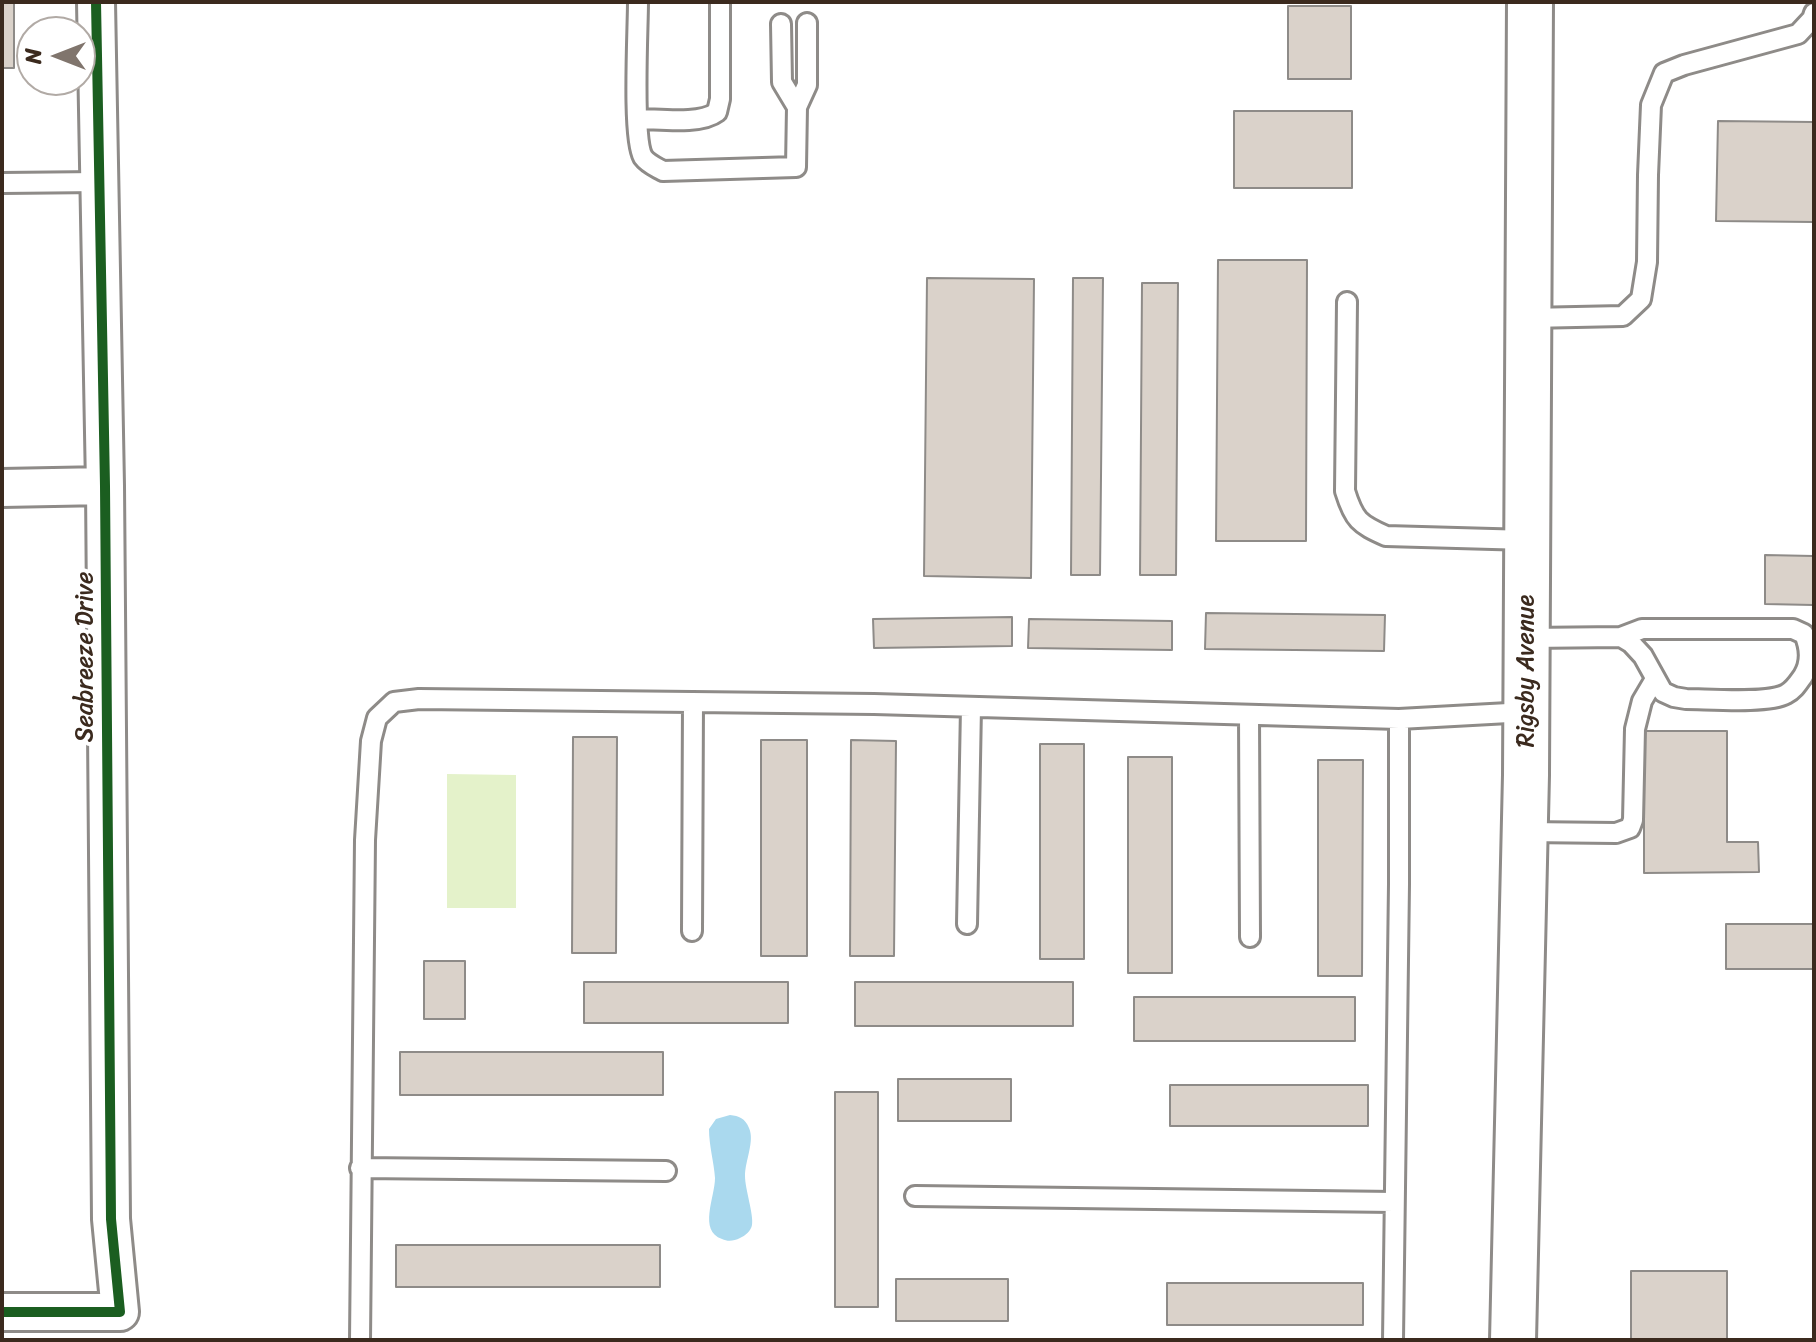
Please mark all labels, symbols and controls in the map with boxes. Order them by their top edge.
north arrow [16,16,96,96]
text: N [14,48,53,64]
street label: Seabreeze Drive [72,572,100,742]
street label: Rigsby Avenue [1513,595,1541,747]

